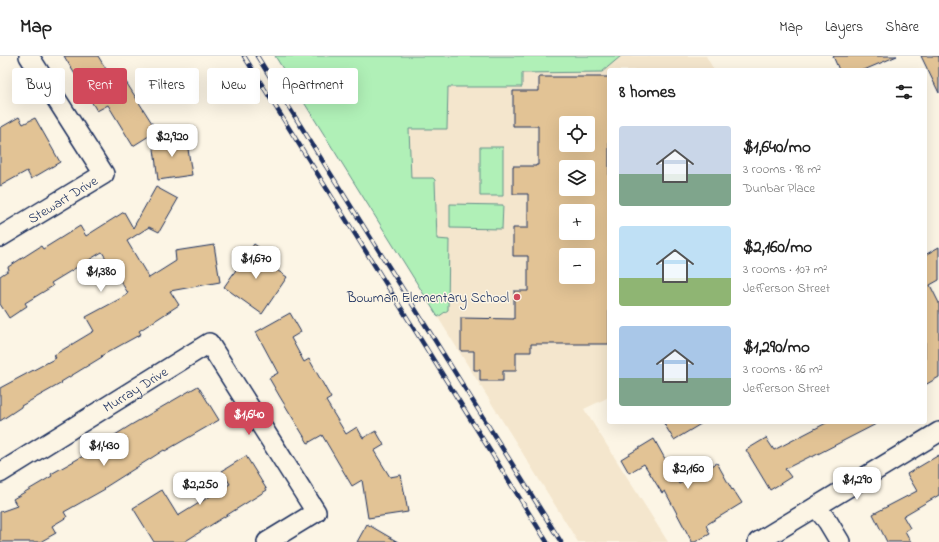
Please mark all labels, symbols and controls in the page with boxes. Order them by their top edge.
text: Map [20,14,52,41]
text: Map [779,17,803,38]
text: Layers [825,17,863,38]
text: Share [885,17,919,38]
chip: Buy [12,68,65,104]
chip: Rent [73,68,127,104]
chip: Filters [135,68,199,104]
chip: New [207,68,260,104]
chip: Apartment [268,68,358,104]
text: 8 homes [619,80,676,105]
icon: filters [893,81,915,103]
map controls [559,116,595,284]
button: locate [559,116,595,152]
pin: $2,920 [139,124,205,158]
text: $2,920 [156,127,188,146]
text: $1,640/mo [743,135,811,160]
icon: home [651,142,699,190]
button: layers [559,160,595,196]
text: 3 rooms · 98 m² [743,160,821,179]
street label: Stewart Drive [24,171,103,230]
text: Dunbar Place [743,179,815,198]
button: + [559,204,595,240]
text: $2,160/mo [743,235,812,260]
icon: home [651,242,699,290]
pin: $1,670 [223,246,289,280]
button: − [559,248,595,284]
text: $1,670 [241,249,271,268]
pin: $1,380 [68,259,134,293]
text: 3 rooms · 107 m² [743,260,827,279]
text: $1,380 [86,262,116,281]
text: Jefferson Street [743,279,830,298]
place label: Bowman Elementary School [346,288,509,310]
marker: Bowman Elementary School [512,292,522,302]
text: $1,290/mo [743,335,810,360]
icon: home [651,342,699,390]
text: 3 rooms · 86 m² [743,360,823,379]
street label: Murray Drive [99,362,173,419]
text: Jefferson Street [743,379,830,398]
pin: $1,640 [216,402,282,436]
text: $1,640 [234,405,264,424]
pin: $1,430 [71,433,137,467]
text: $1,430 [89,436,119,455]
pin: $2,160 [655,456,721,490]
text: $2,160 [672,459,704,478]
pin: $1,290 [824,467,890,501]
text: $1,290 [842,470,872,489]
pin: $2,250 [167,472,233,506]
text: $2,250 [182,475,218,494]

